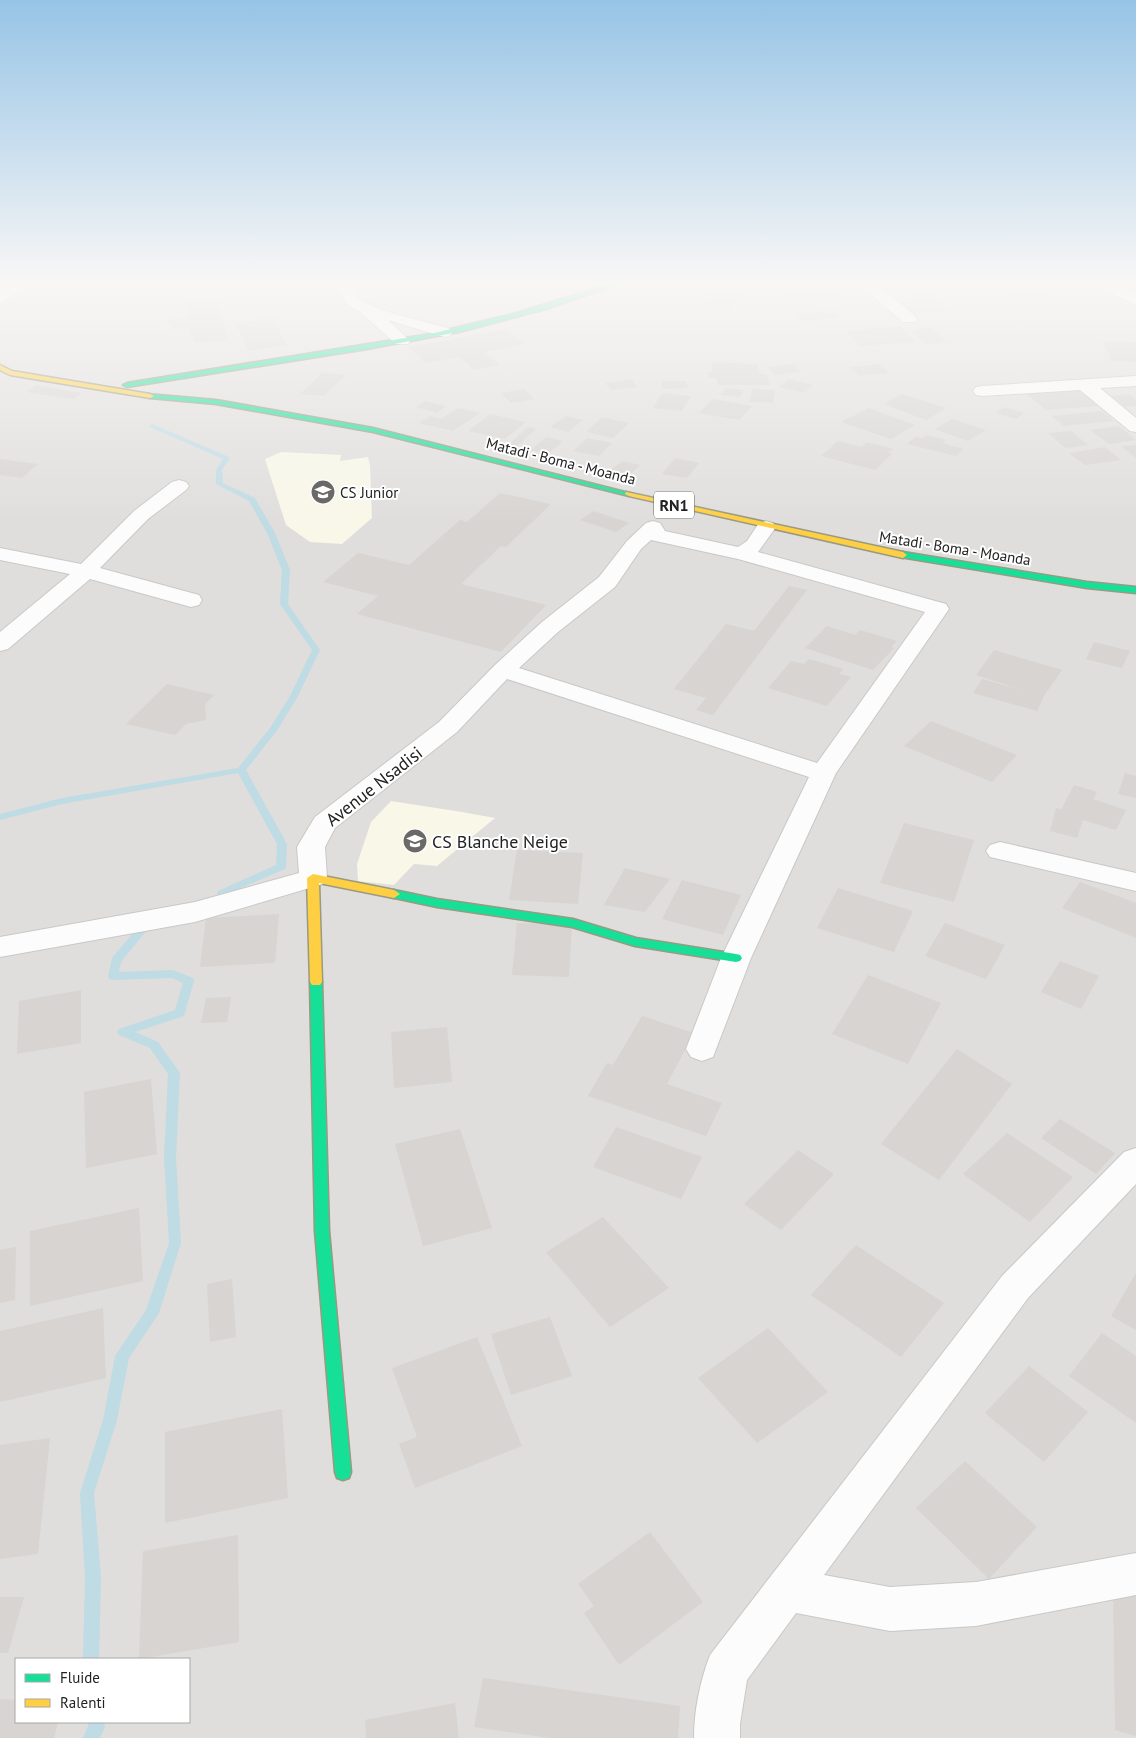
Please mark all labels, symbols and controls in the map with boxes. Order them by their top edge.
street label: Matadi - Boma - Moanda [484,433,638,489]
school or university icon: CS Junior [310,479,336,505]
place label: CS Junior [340,483,398,502]
road number: RN1 [654,492,694,518]
street label: Matadi - Boma - Moanda [878,527,1032,569]
street label: Avenue Nsadisi [321,741,427,831]
school or university icon: CS Blanche Neige [402,828,428,854]
place label: CS Blanche Neige [432,830,568,853]
legend [15,1658,190,1723]
text: Fluide [60,1668,100,1687]
text: Ralenti [60,1693,106,1712]

